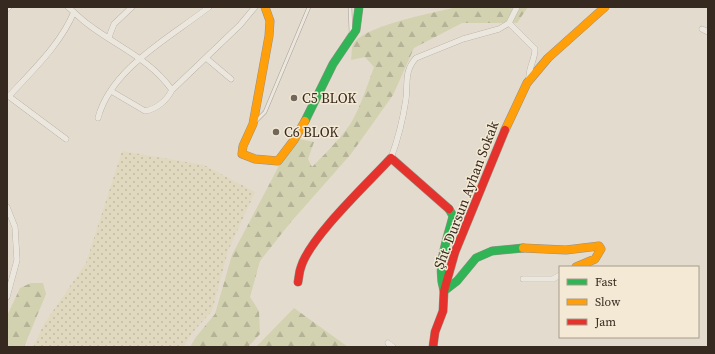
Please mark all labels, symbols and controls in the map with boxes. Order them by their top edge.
place label: C5 BLOK [302,88,357,108]
marker: C5 BLOK [289,93,299,103]
street label: Şht. Dursun Ayhan Sokak [429,118,504,272]
place label: C6 BLOK [284,122,339,142]
marker: C6 BLOK [271,127,281,137]
legend [559,266,699,338]
text: Fast [595,274,617,290]
text: Slow [595,294,621,310]
text: Jam [594,314,616,330]

